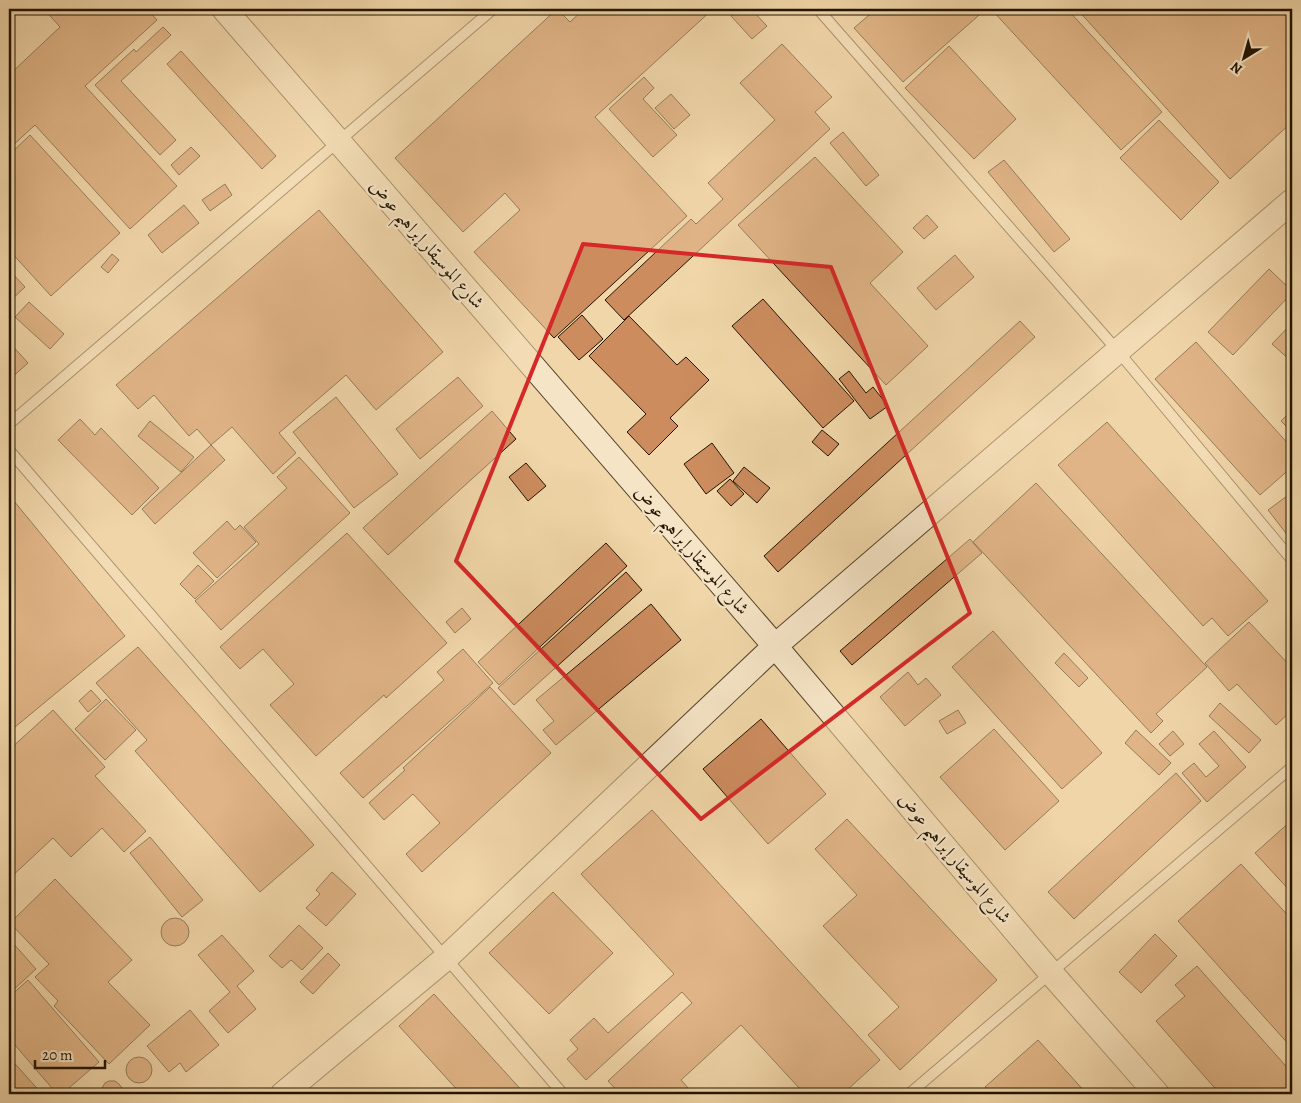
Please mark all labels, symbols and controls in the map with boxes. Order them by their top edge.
north arrow [1218,32,1268,82]
text: N [1227,57,1246,79]
street label: شارع الموسيقار إبراهيم عوض [360,174,490,318]
street label: شارع الموسيقار إبراهيم عوض [625,480,755,624]
street label: شارع الموسيقار إبراهيم عوض [889,788,1017,932]
scale bar [35,1038,105,1070]
text: 20 m [42,1045,73,1065]

